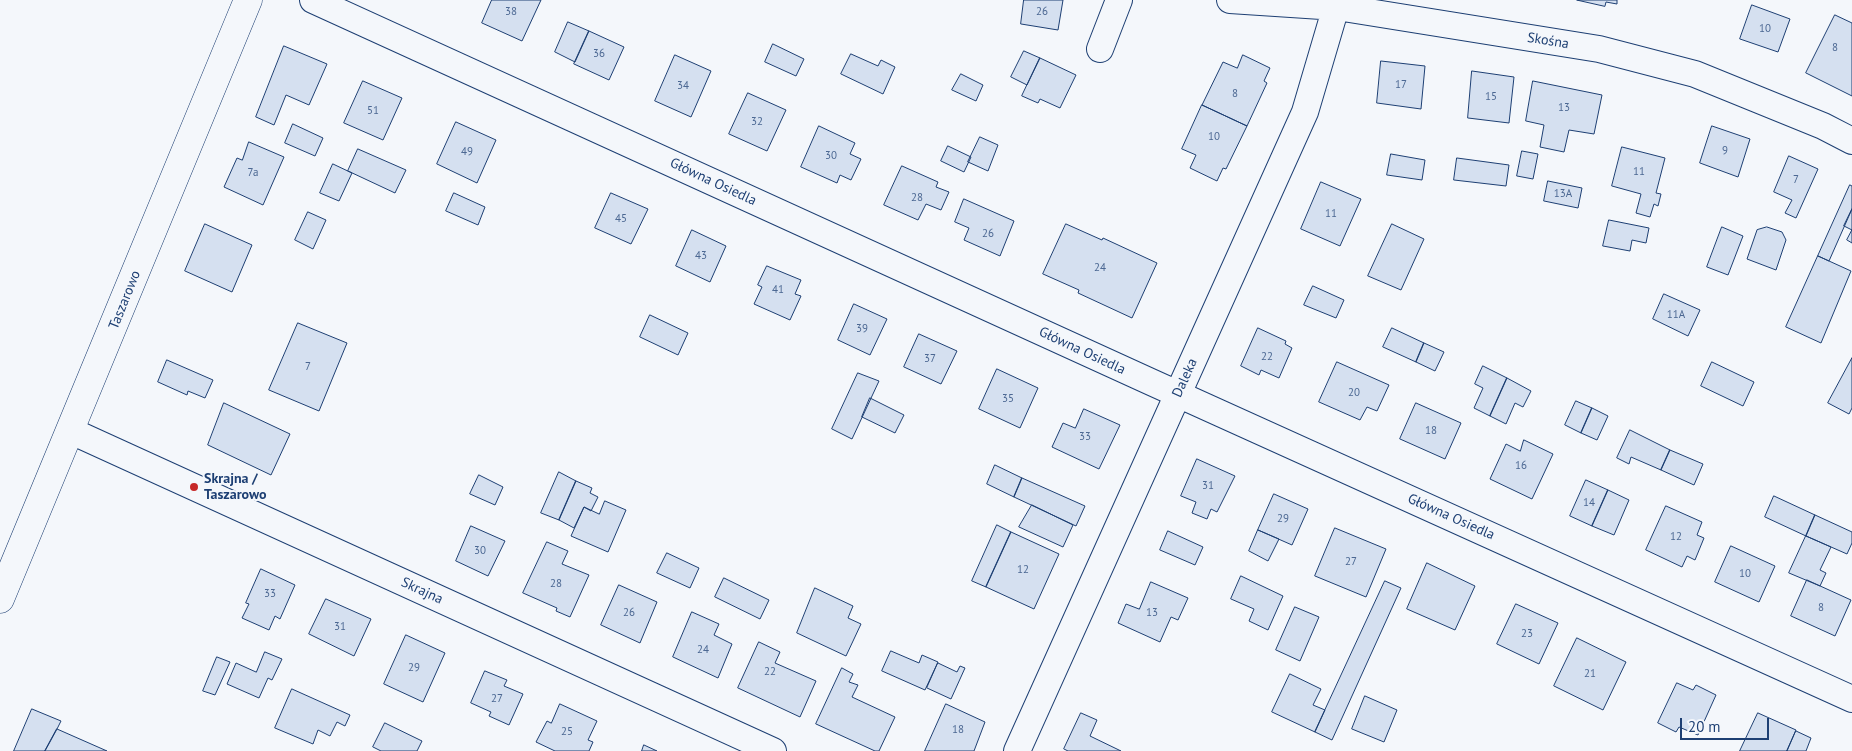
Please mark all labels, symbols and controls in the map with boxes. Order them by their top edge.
house number: 38 [505,5,517,19]
house number: 26 [1036,5,1048,19]
house number: 10 [1759,22,1771,36]
street label: Skośna [1526,29,1570,53]
house number: 8 [1832,41,1838,55]
house number: 36 [593,47,605,61]
house number: 17 [1395,78,1407,92]
house number: 34 [677,79,689,93]
house number: 8 [1232,87,1238,101]
house number: 15 [1485,90,1497,104]
house number: 13 [1558,101,1570,115]
house number: 51 [367,104,379,118]
house number: 32 [751,115,763,129]
house number: 10 [1208,130,1220,144]
house number: 9 [1722,144,1728,158]
house number: 49 [461,145,473,159]
house number: 30 [825,149,837,163]
street label: Główna Osiedla [667,155,759,209]
house number: 11 [1633,165,1645,179]
house number: 7a [248,166,258,180]
house number: 7 [1793,173,1799,187]
house number: 13A [1554,187,1572,201]
house number: 28 [911,191,923,205]
house number: 11 [1325,207,1337,221]
house number: 45 [615,212,627,226]
house number: 26 [982,227,994,241]
house number: 43 [695,249,707,263]
house number: 24 [1094,261,1106,275]
street label: Taszarowo [106,268,144,332]
house number: 41 [772,283,784,297]
house number: 11A [1667,308,1685,322]
house number: 39 [856,322,868,336]
street label: Główna Osiedla [1036,324,1128,378]
house number: 22 [1261,350,1273,364]
house number: 37 [924,352,936,366]
street label: Daleka [1169,356,1201,400]
house number: 7 [305,360,311,374]
house number: 20 [1348,386,1360,400]
house number: 35 [1002,392,1014,406]
house number: 18 [1425,424,1437,438]
house number: 33 [1079,430,1091,444]
house number: 16 [1515,459,1527,473]
place label: Skrajna / Taszarowo [204,471,266,504]
house number: 31 [1202,479,1214,493]
marker: Skrajna / Taszarowo [188,481,200,493]
street label: Główna Osiedla [1405,490,1497,544]
house number: 14 [1583,496,1595,510]
house number: 29 [1277,512,1289,526]
house number: 12 [1670,530,1682,544]
house number: 30 [474,544,486,558]
house number: 27 [1345,555,1357,569]
house number: 12 [1017,563,1029,577]
house number: 10 [1739,567,1751,581]
street label: Skrajna [398,574,446,608]
house number: 28 [550,577,562,591]
house number: 33 [264,587,276,601]
house number: 8 [1818,601,1824,615]
house number: 26 [623,606,635,620]
house number: 13 [1146,606,1158,620]
house number: 31 [334,620,346,634]
house number: 23 [1521,627,1533,641]
house number: 24 [697,643,709,657]
house number: 29 [408,661,420,675]
house number: 22 [764,665,776,679]
house number: 21 [1584,667,1596,681]
house number: 27 [491,692,503,706]
scale bar [1682,708,1771,740]
text: 20 m [1688,717,1721,736]
house number: 18 [952,723,964,737]
house number: 25 [561,725,573,739]

